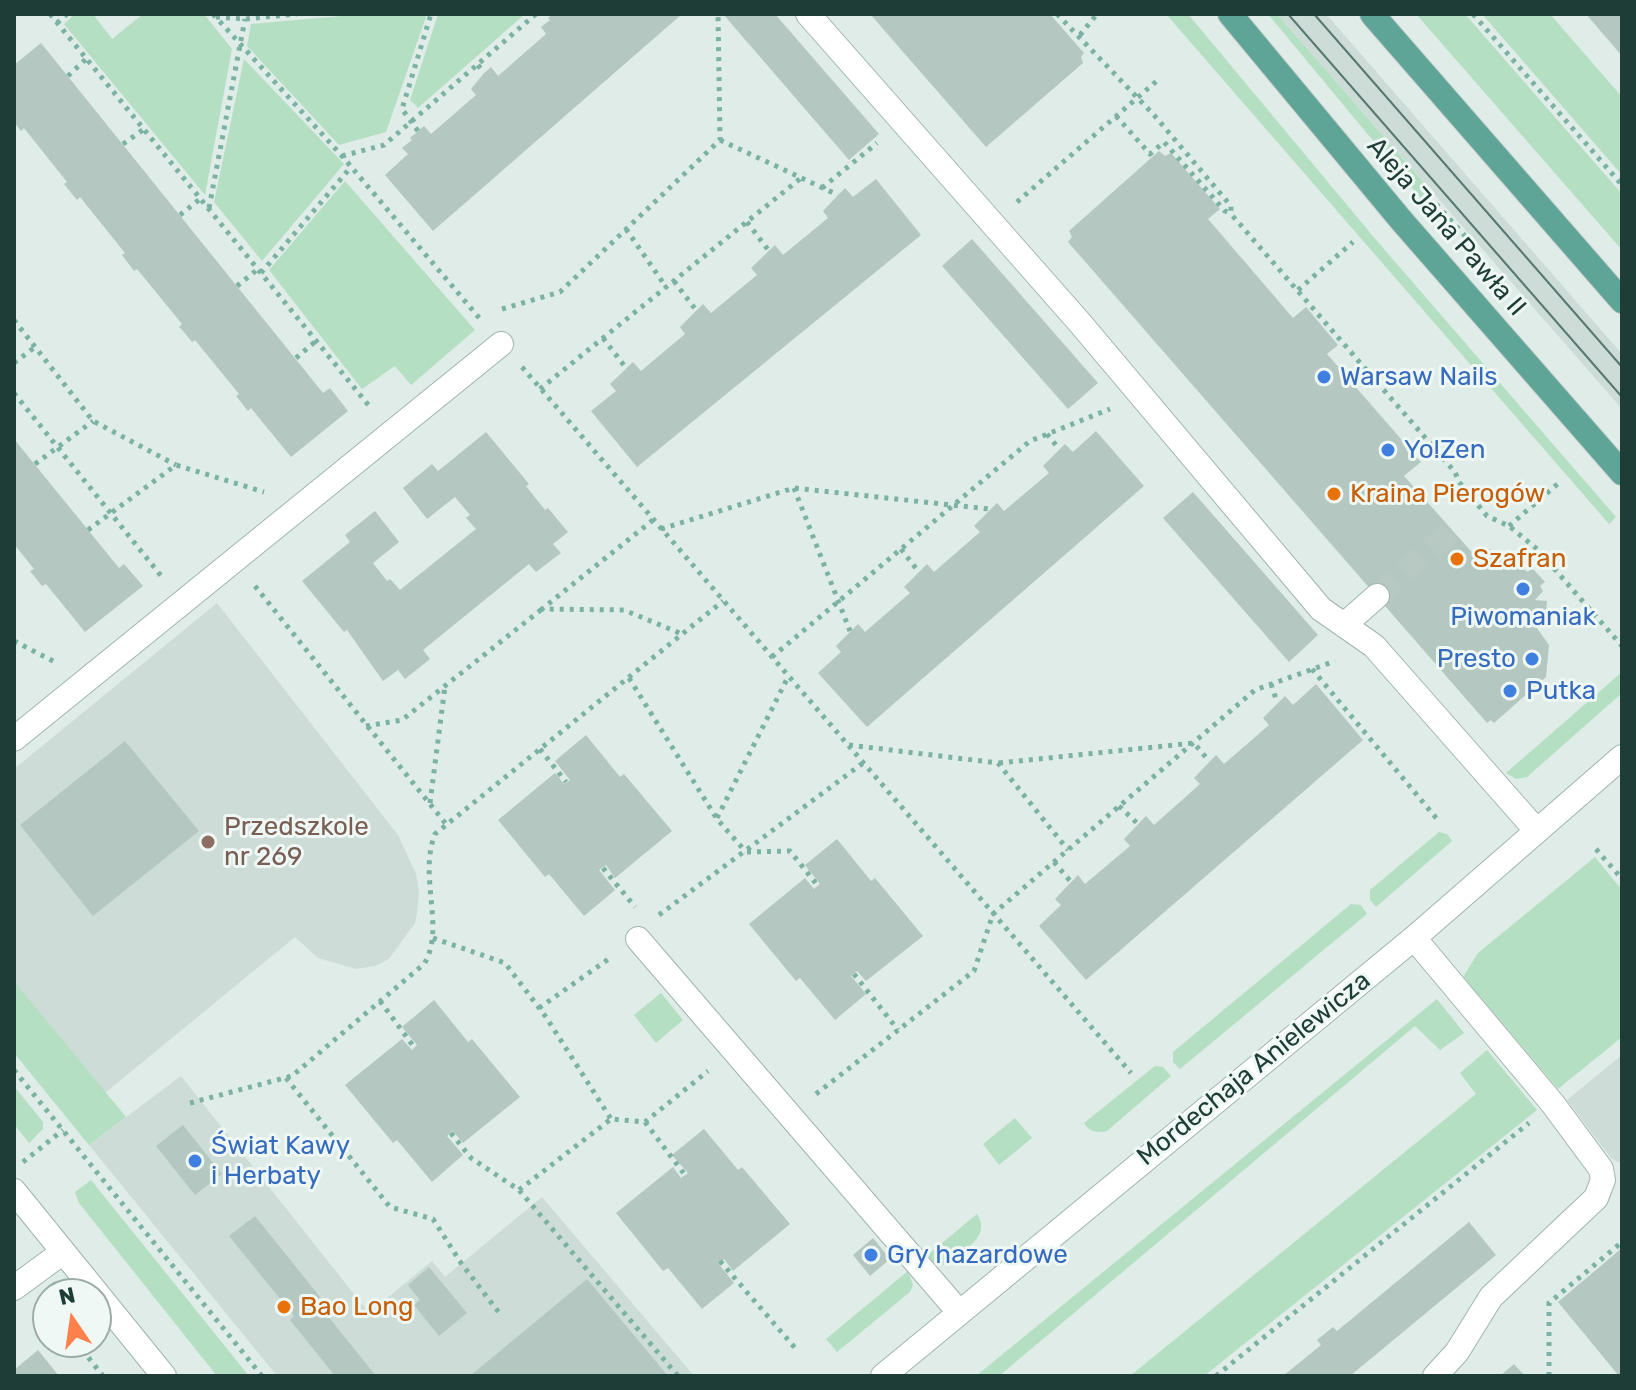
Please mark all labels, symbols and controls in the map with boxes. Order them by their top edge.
street label: Aleja Jana Pawła II [1360,131,1532,323]
place label: Warsaw Nails [1340,361,1498,393]
marker: Warsaw Nails [1315,368,1333,386]
place label: Yo!Zen [1404,434,1485,466]
marker: Yo!Zen [1379,441,1397,459]
place label: Kraina Pierogów [1350,478,1545,510]
marker: Kraina Pierogów [1325,485,1343,503]
place label: Szafran [1473,543,1566,575]
marker: Szafran [1448,550,1466,568]
marker: Piwomaniak [1514,580,1532,598]
place label: Piwomaniak [1450,601,1596,633]
place label: Presto [1437,643,1516,675]
marker: Presto [1523,650,1541,668]
place label: Putka [1526,675,1596,707]
marker: Putka [1501,682,1519,700]
place label: Przedszkole nr 269 [224,811,369,872]
marker: Przedszkole nr 269 [199,833,217,851]
street label: Mordechaja Anielewicza [1131,965,1377,1173]
place label: Świat Kawy i Herbaty [211,1130,350,1192]
marker: Świat Kawy i Herbaty [186,1152,204,1170]
place label: Gry hazardowe [887,1239,1068,1271]
marker: Gry hazardowe [862,1246,880,1264]
north arrow [32,1278,112,1358]
text: N [56,1281,78,1311]
place label: Bao Long [300,1291,414,1323]
marker: Bao Long [275,1298,293,1316]

